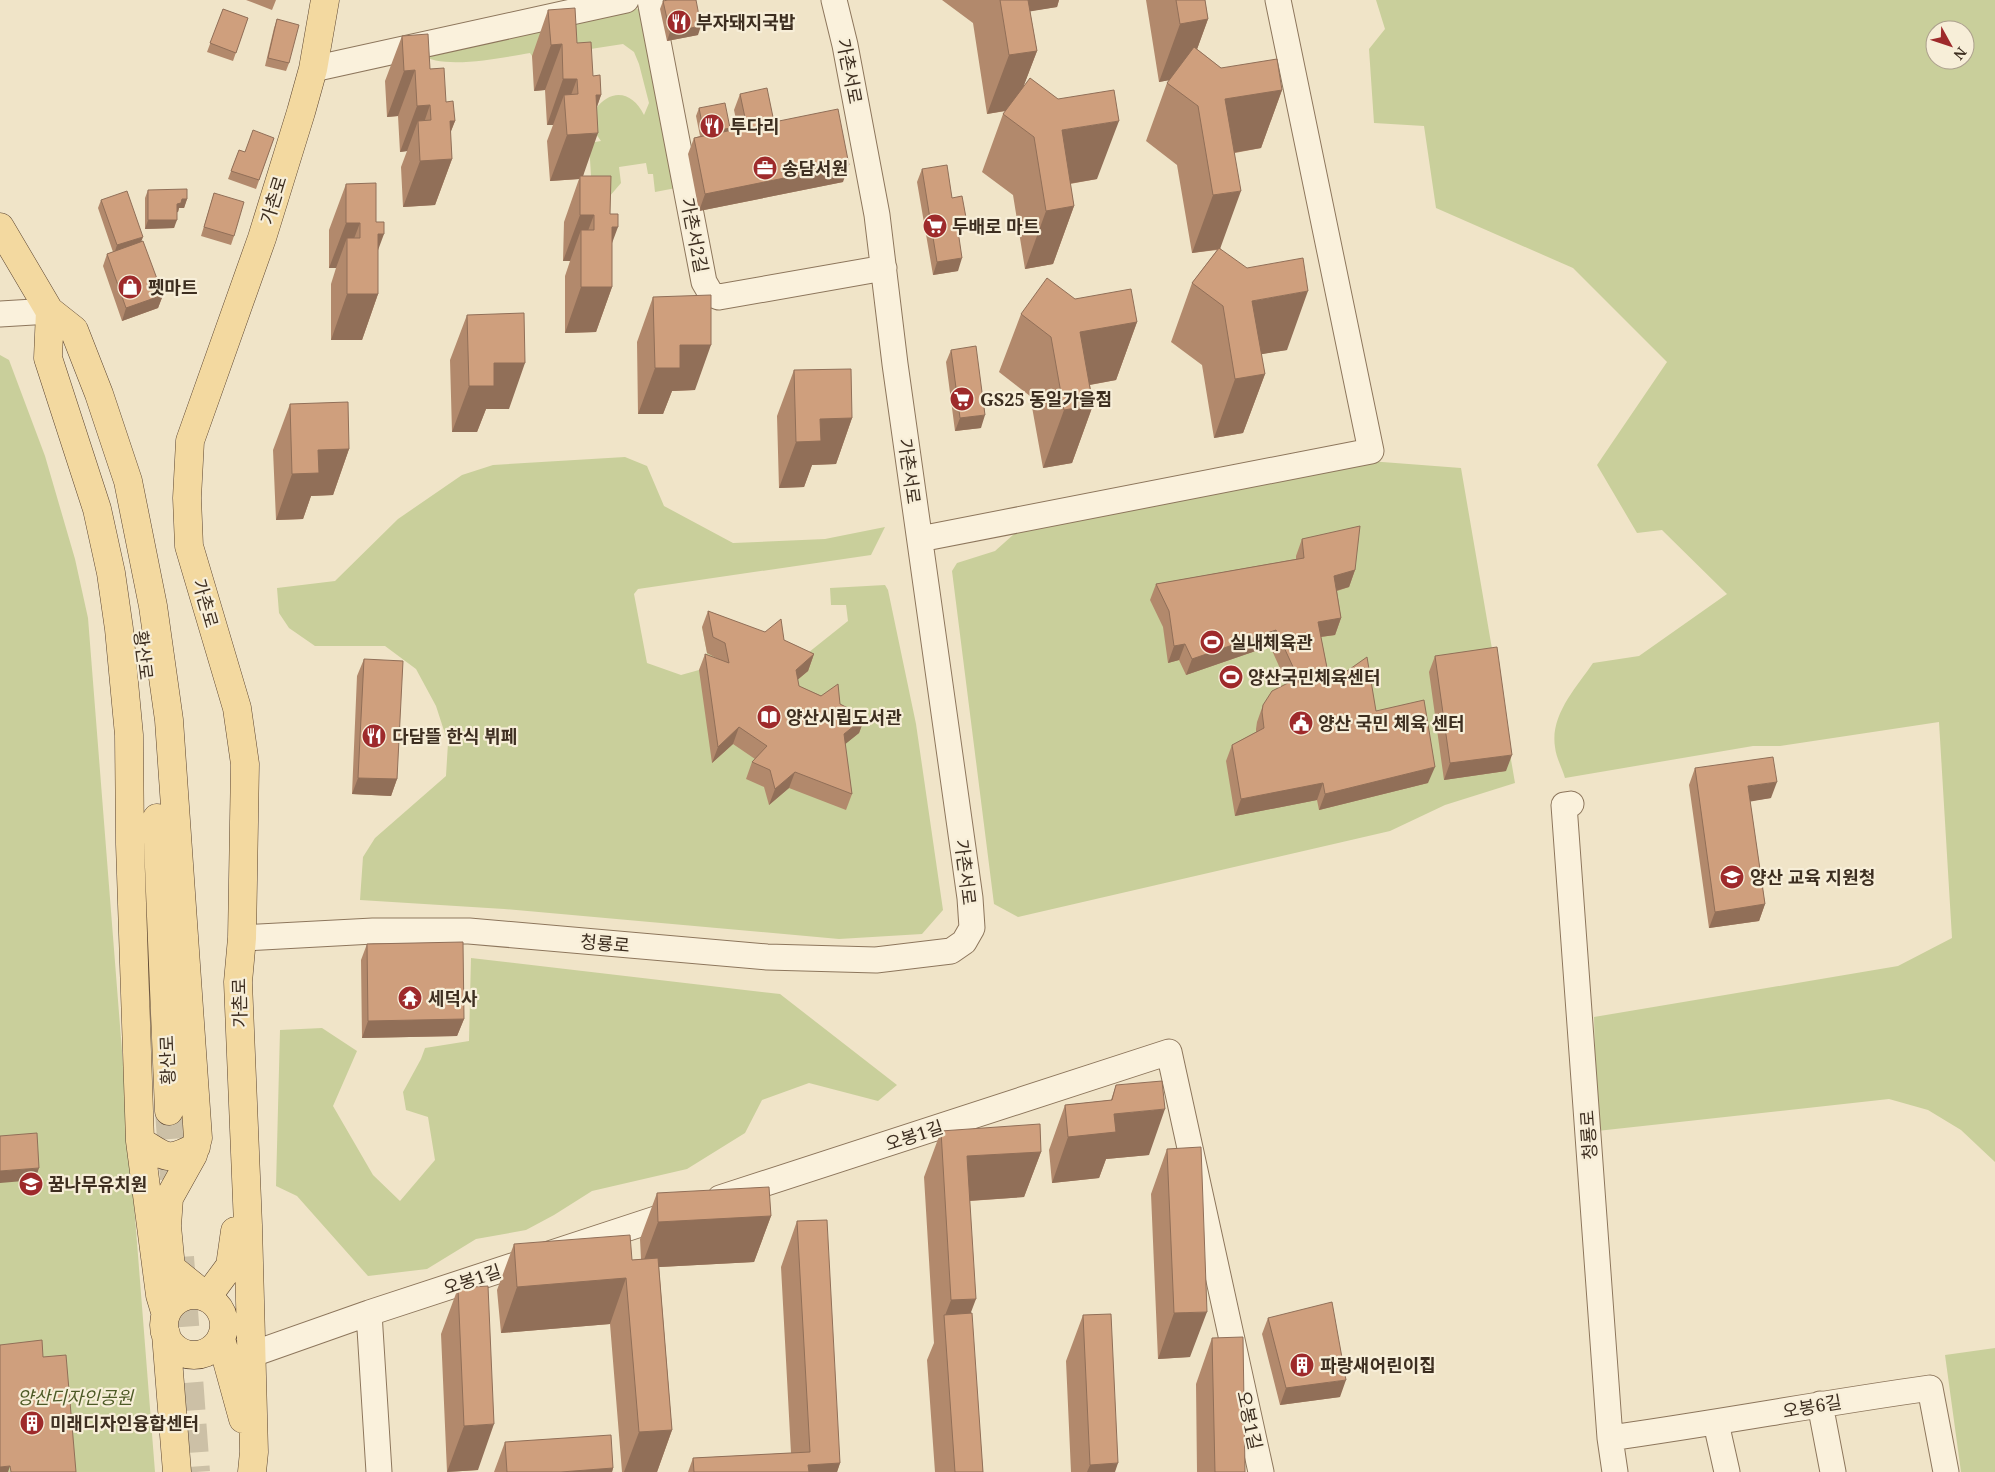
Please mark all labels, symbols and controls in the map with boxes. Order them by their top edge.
restaurant icon: 부자돼지국밥 [666,9,692,35]
place label: 부자돼지국밥 [696,10,796,34]
north arrow [1925,20,1975,70]
street label: 가촌서로 [832,36,868,106]
text: N [1950,43,1971,64]
restaurant icon: 투다리 [699,113,725,139]
place label: 투다리 [730,114,780,138]
office icon: 송담서원 [752,155,778,181]
place label: 송담서원 [782,156,848,180]
street label: 가촌로 [254,173,292,227]
street label: 가촌서2길 [676,195,714,275]
supermarket icon: 두배로 마트 [922,213,948,239]
place label: 두배로 마트 [952,214,1039,238]
shop icon: 펫마트 [117,274,143,300]
place label: 펫마트 [148,275,198,299]
supermarket icon: GS25 동일가을점 [949,386,975,412]
place label: GS25 동일가을점 [980,387,1112,411]
street label: 가촌서로 [894,437,926,505]
street label: 가촌로 [188,576,224,630]
street label: 황산로 [129,629,159,681]
sports icon: 실내체육관 [1199,629,1225,655]
place label: 실내체육관 [1230,630,1313,654]
sports icon: 양산국민체육센터 [1218,664,1244,690]
place label: 양산국민체육센터 [1248,665,1380,689]
library icon: 양산시립도서관 [756,704,782,730]
place label: 양산시립도서관 [786,705,902,729]
public building icon: 양산 국민 체육 센터 [1288,710,1314,736]
place label: 양산 국민 체육 센터 [1318,711,1465,735]
restaurant icon: 다담뜰 한식 뷔페 [361,723,387,749]
place label: 다담뜰 한식 뷔페 [392,724,517,748]
street label: 가촌서로 [950,838,982,906]
school or university icon: 양산 교육 지원청 [1719,864,1745,890]
place label: 양산 교육 지원청 [1750,865,1875,889]
street label: 청룡로 [579,929,631,957]
street label: 가촌로 [227,978,251,1028]
temple icon: 세덕사 [397,985,423,1011]
place label: 세덕사 [428,986,478,1010]
street label: 황산로 [154,1035,180,1085]
street label: 청룡로 [1574,1109,1602,1161]
street label: 오봉1길 [882,1114,946,1156]
school or university icon: 꿈나무유치원 [18,1171,44,1197]
place label: 꿈나무유치원 [48,1172,147,1196]
street label: 오봉1길 [440,1258,504,1300]
building icon: 파랑새어린이집 [1289,1352,1315,1378]
place label: 파랑새어린이집 [1320,1353,1436,1377]
park label: 양산디자인공원 [17,1385,134,1409]
street label: 오봉1길 [1232,1388,1268,1452]
street label: 오봉6길 [1780,1389,1844,1423]
building icon: 미래디자인융합센터 [19,1410,45,1436]
place label: 미래디자인융합센터 [50,1411,199,1435]

